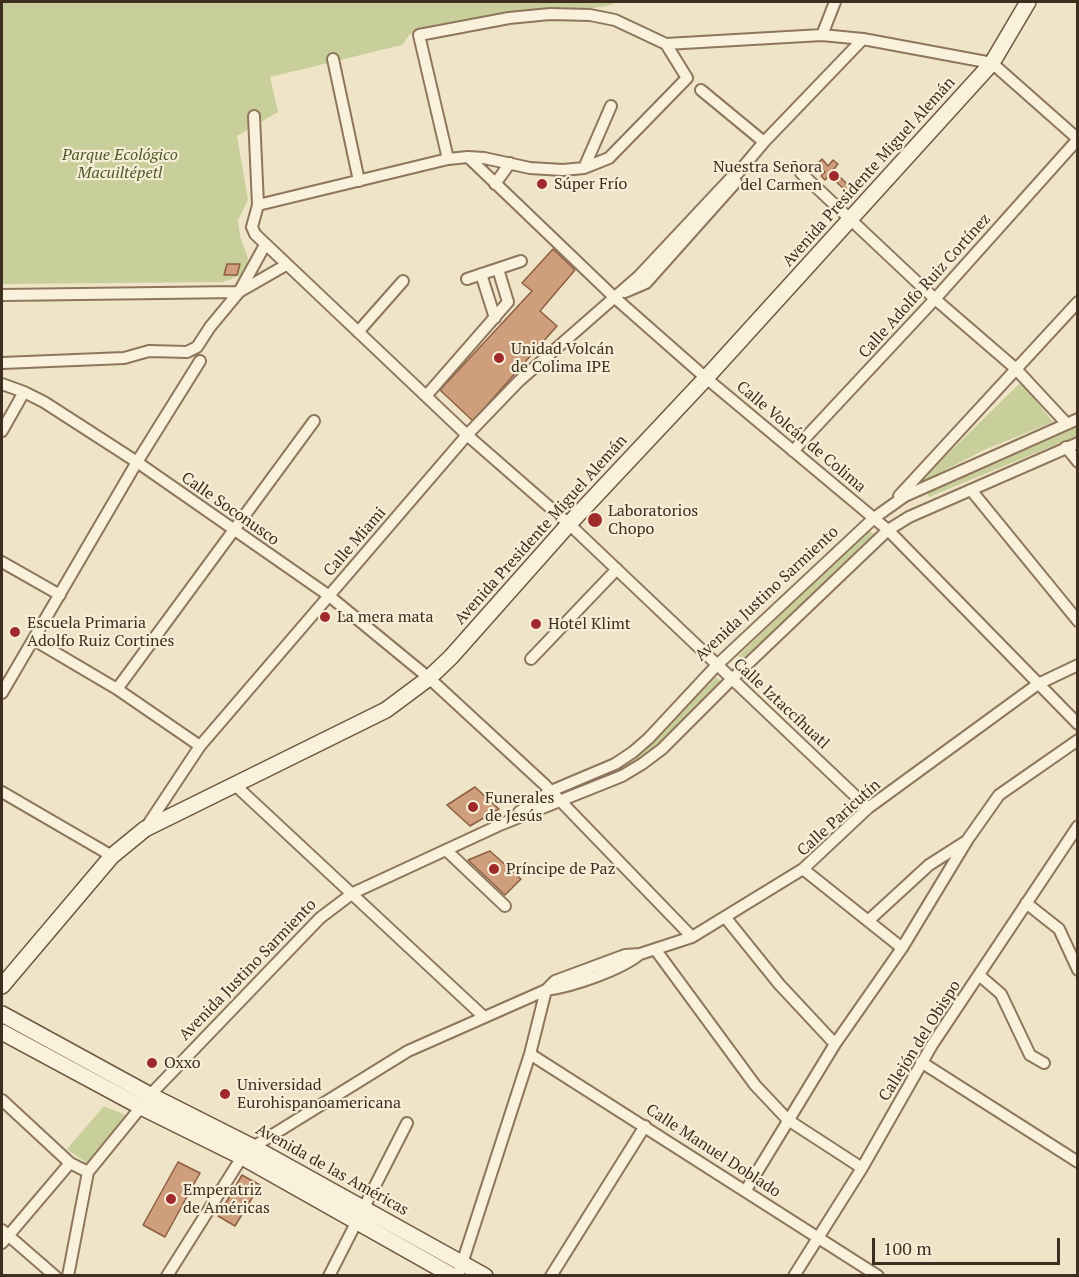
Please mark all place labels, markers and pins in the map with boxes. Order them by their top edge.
place label: Nuestra Señora del Carmen [713,157,822,195]
marker: Nuestra Señora del Carmen [827,169,841,183]
place label: Súper Frío [554,174,627,194]
marker: Súper Frío [535,177,549,191]
place label: Unidad Volcán de Colima IPE [511,339,614,377]
marker: Unidad Volcán de Colima IPE [492,351,506,365]
place label: Laboratorios Chopo [608,501,698,539]
marker: Laboratorios Chopo [586,511,604,529]
place label: La mera mata [337,607,434,627]
marker: La mera mata [318,610,332,624]
place label: Escuela Primaria Adolfo Ruiz Cortines [27,613,174,651]
place label: Hotel Klimt [548,614,631,634]
marker: Hotel Klimt [529,617,543,631]
marker: Escuela Primaria Adolfo Ruiz Cortines [8,625,22,639]
place label: Funerales de Jesús [485,788,554,826]
marker: Funerales de Jesús [466,800,480,814]
place label: Príncipe de Paz [506,859,615,879]
marker: Príncipe de Paz [487,862,501,876]
place label: Oxxo [164,1053,201,1073]
marker: Oxxo [145,1056,159,1070]
place label: Universidad Eurohispanoamericana [237,1075,401,1113]
marker: Universidad Eurohispanoamericana [218,1087,232,1101]
place label: Emperatriz de Américas [183,1180,270,1218]
marker: Emperatriz de Américas [164,1192,178,1206]

